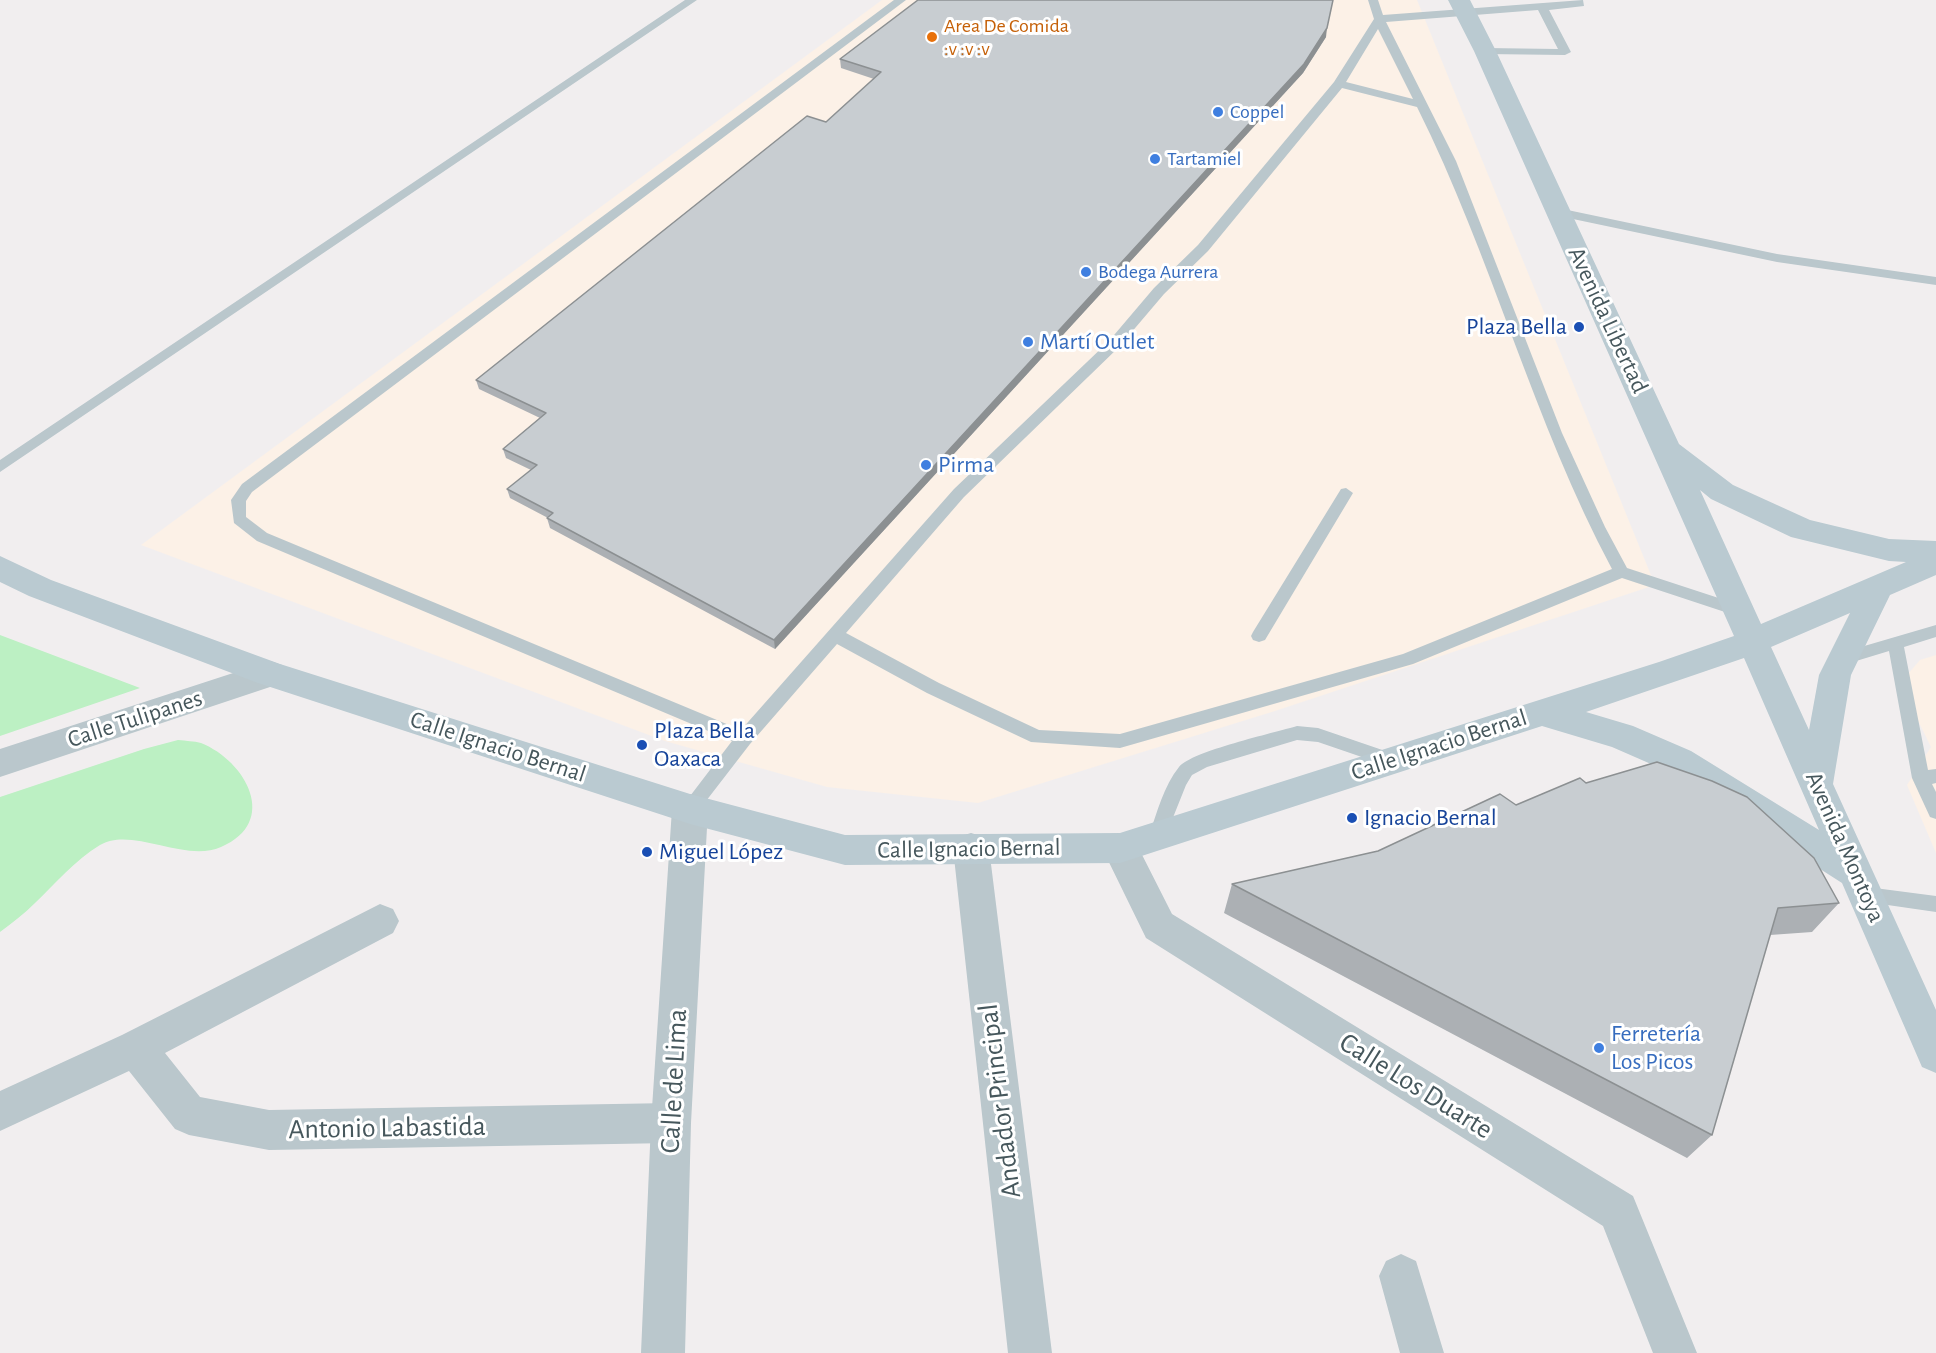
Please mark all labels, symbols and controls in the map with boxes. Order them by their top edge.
place label: Area De Comida :v :v :v [944,14,1069,61]
marker: Area De Comida :v :v :v [925,30,939,44]
place label: Coppel [1230,100,1284,124]
marker: Coppel [1211,105,1225,119]
place label: Tartamiel [1167,147,1241,171]
marker: Tartamiel [1148,152,1162,166]
street label: Avenida Libertad [1562,242,1654,398]
place label: Bodega Aurrera [1098,260,1219,284]
marker: Bodega Aurrera [1079,265,1093,279]
place label: Plaza Bella [1466,313,1567,341]
marker: Plaza Bella [1572,320,1586,334]
place label: Martí Outlet [1040,328,1155,356]
marker: Martí Outlet [1021,335,1035,349]
place label: Pirma [938,451,994,479]
marker: Pirma [919,458,933,472]
street label: Calle Tulipanes [64,684,206,754]
street label: Calle Ignacio Bernal [1347,703,1531,787]
street label: Calle Ignacio Bernal [406,705,590,789]
place label: Plaza Bella Oaxaca [654,717,755,773]
marker: Plaza Bella Oaxaca [635,738,649,752]
street label: Avenida Montoya [1799,767,1891,927]
place label: Ignacio Bernal [1364,804,1497,832]
marker: Ignacio Bernal [1345,811,1359,825]
street label: Calle Ignacio Bernal [877,833,1061,865]
place label: Miguel López [659,838,783,866]
marker: Miguel López [640,845,654,859]
street label: Andador Principal [971,1002,1029,1200]
street label: Calle de Lima [653,1008,695,1154]
place label: Ferretería Los Picos [1611,1020,1701,1076]
street label: Calle Los Duarte [1333,1026,1499,1146]
marker: Ferretería Los Picos [1592,1041,1606,1055]
street label: Antonio Labastida [288,1109,486,1147]

